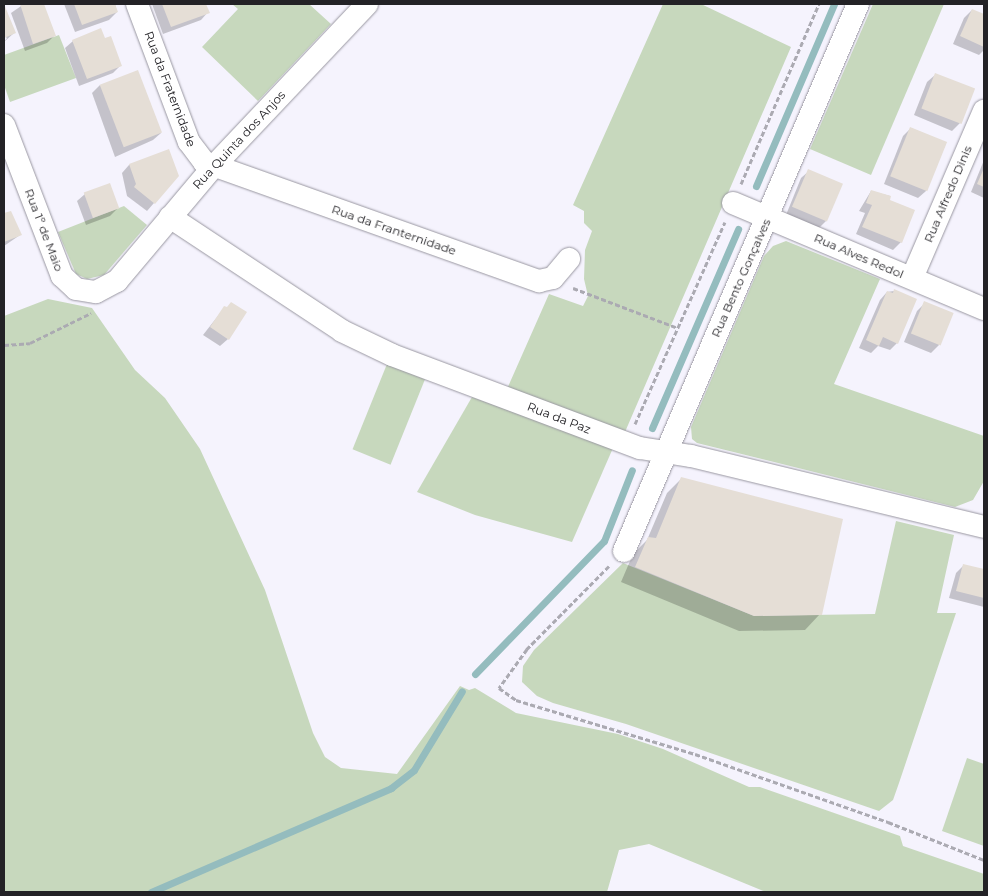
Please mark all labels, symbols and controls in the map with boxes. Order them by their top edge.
street label: Rua da Fraternidade [141,29,199,149]
street label: Rua Quinta dos Anjos [190,88,288,192]
street label: Rua Alfredo Dinis [921,143,975,245]
street label: Rua 1º de Maio [22,187,66,273]
street label: Rua da Franternidade [330,202,458,258]
street label: Rua Bento Gonçalves [708,217,774,339]
street label: Rua Alves Redol [812,231,906,281]
street label: Rua da Paz [525,399,593,437]

